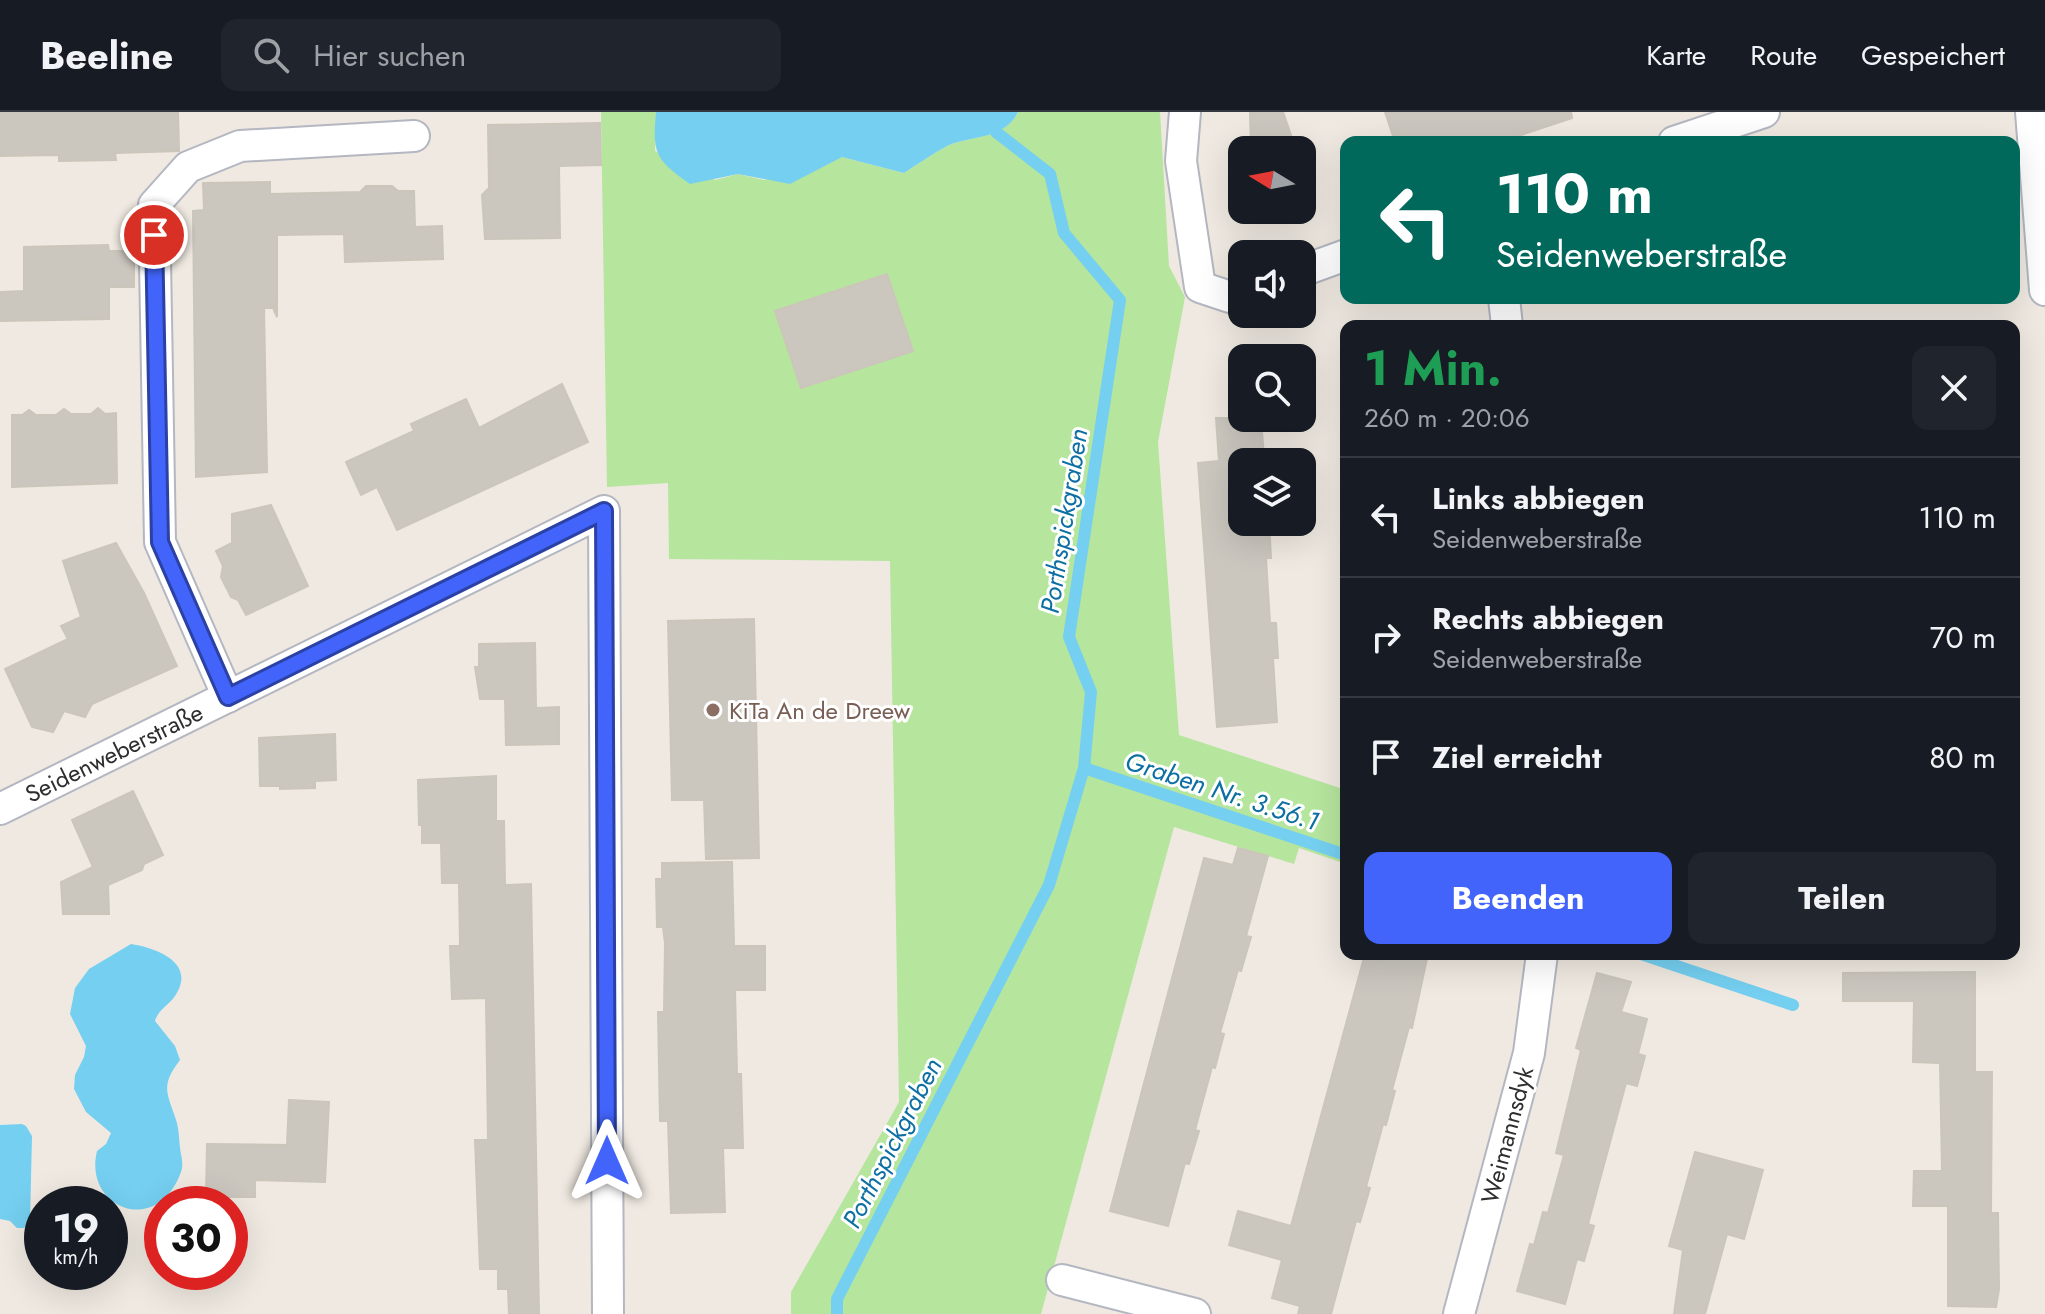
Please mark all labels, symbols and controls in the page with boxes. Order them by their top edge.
search box [221,19,781,91]
text: Beeline [40,28,173,83]
icon: search [249,33,293,77]
text: Hier suchen [313,34,466,77]
text: Karte [1646,35,1706,76]
text: Route [1750,35,1817,76]
text: Gespeichert [1861,35,2005,76]
north arrow [1228,136,1316,224]
map controls [1228,136,1316,536]
text: 110 m [1496,153,1653,234]
icon: left [1364,168,1468,272]
pin [120,201,188,269]
icon: arrive [132,213,176,257]
text: Seidenweberstraße [1496,228,1787,280]
button: sound [1228,240,1316,328]
text: 1 Min. [1364,334,1502,403]
button: search [1228,344,1316,432]
button: close [1912,346,1996,430]
text: 260 m · 20:06 [1364,399,1530,437]
water label: Porthspickgraben [1031,426,1097,616]
button: layers [1228,448,1316,536]
text: Links abbiegen [1432,477,1645,520]
icon: left [1364,495,1408,539]
text: 110 m [1919,496,1996,539]
text: Seidenweberstraße [1432,520,1642,558]
text: Rechts abbiegen [1432,597,1664,640]
icon: right [1364,615,1408,659]
text: 70 m [1930,616,1996,659]
text: Seidenweberstraße [1432,640,1642,678]
place label: KiTa An de Dreew [729,693,911,728]
street label: Seidenweberstraße [19,695,209,811]
marker: KiTa An de Dreew [704,701,722,719]
icon: arrive [1364,735,1408,779]
text: Ziel erreicht [1432,736,1601,779]
text: 80 m [1929,736,1996,779]
water label: Graben Nr. 3.56.1 [1120,742,1324,840]
button: Beenden [1364,852,1672,944]
button: Teilen [1688,852,1996,944]
water label: Porthspickgraben [833,1051,951,1235]
street label: Weimannsdyk [1472,1062,1542,1207]
position arrow [565,1119,649,1203]
speed limit sign: 30 [144,1186,248,1290]
text: 19 [52,1199,100,1257]
text: km/h [53,1243,99,1272]

